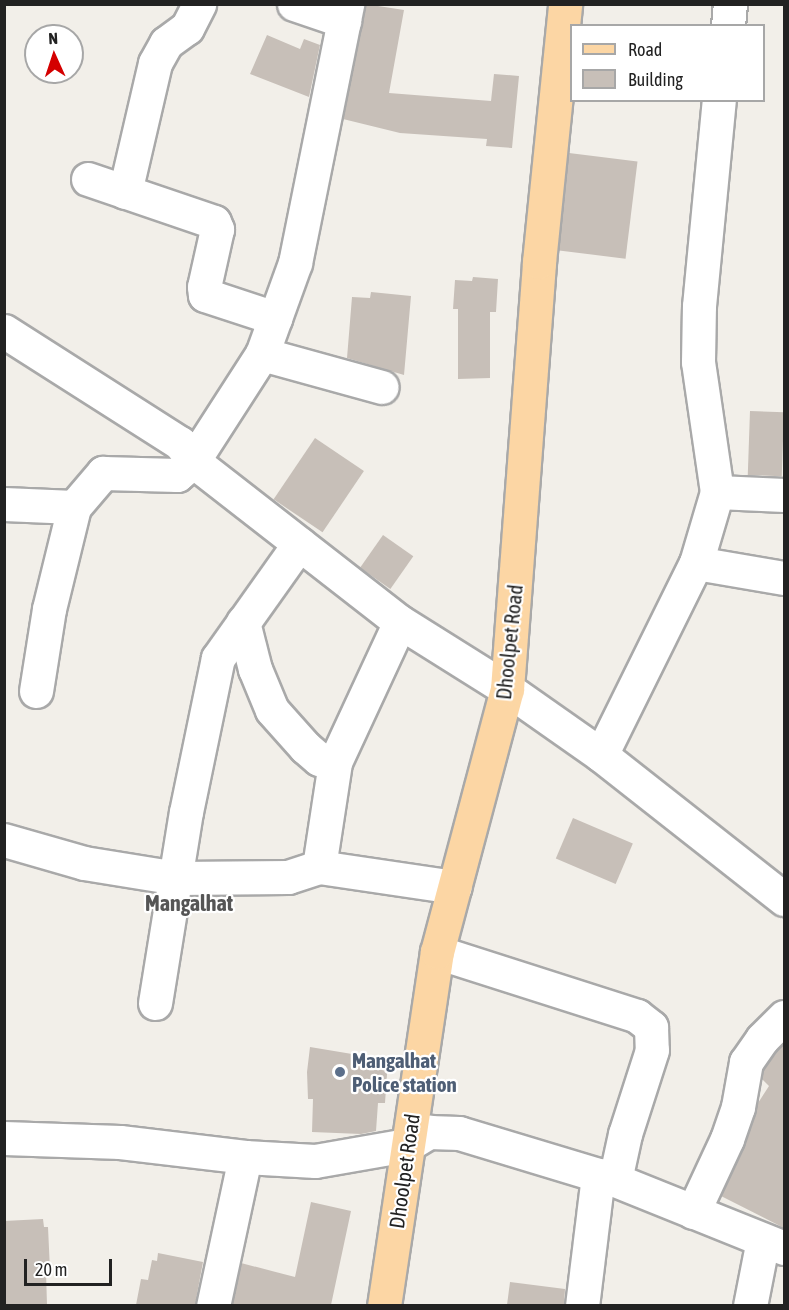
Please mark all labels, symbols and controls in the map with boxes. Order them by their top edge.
north arrow [24,24,84,84]
legend [570,24,765,102]
text: N [48,29,58,47]
text: Road [628,39,662,60]
text: Building [628,69,683,90]
street label: Dhoolpet Road [490,583,528,701]
district label: Mangalhat [145,891,233,917]
place label: Mangalhat Police station [352,1047,457,1097]
marker: Mangalhat Police station [333,1065,347,1079]
street label: Dhoolpet Road [383,1112,425,1230]
scale bar [27,1247,116,1285]
text: 20 m [35,1259,67,1280]

